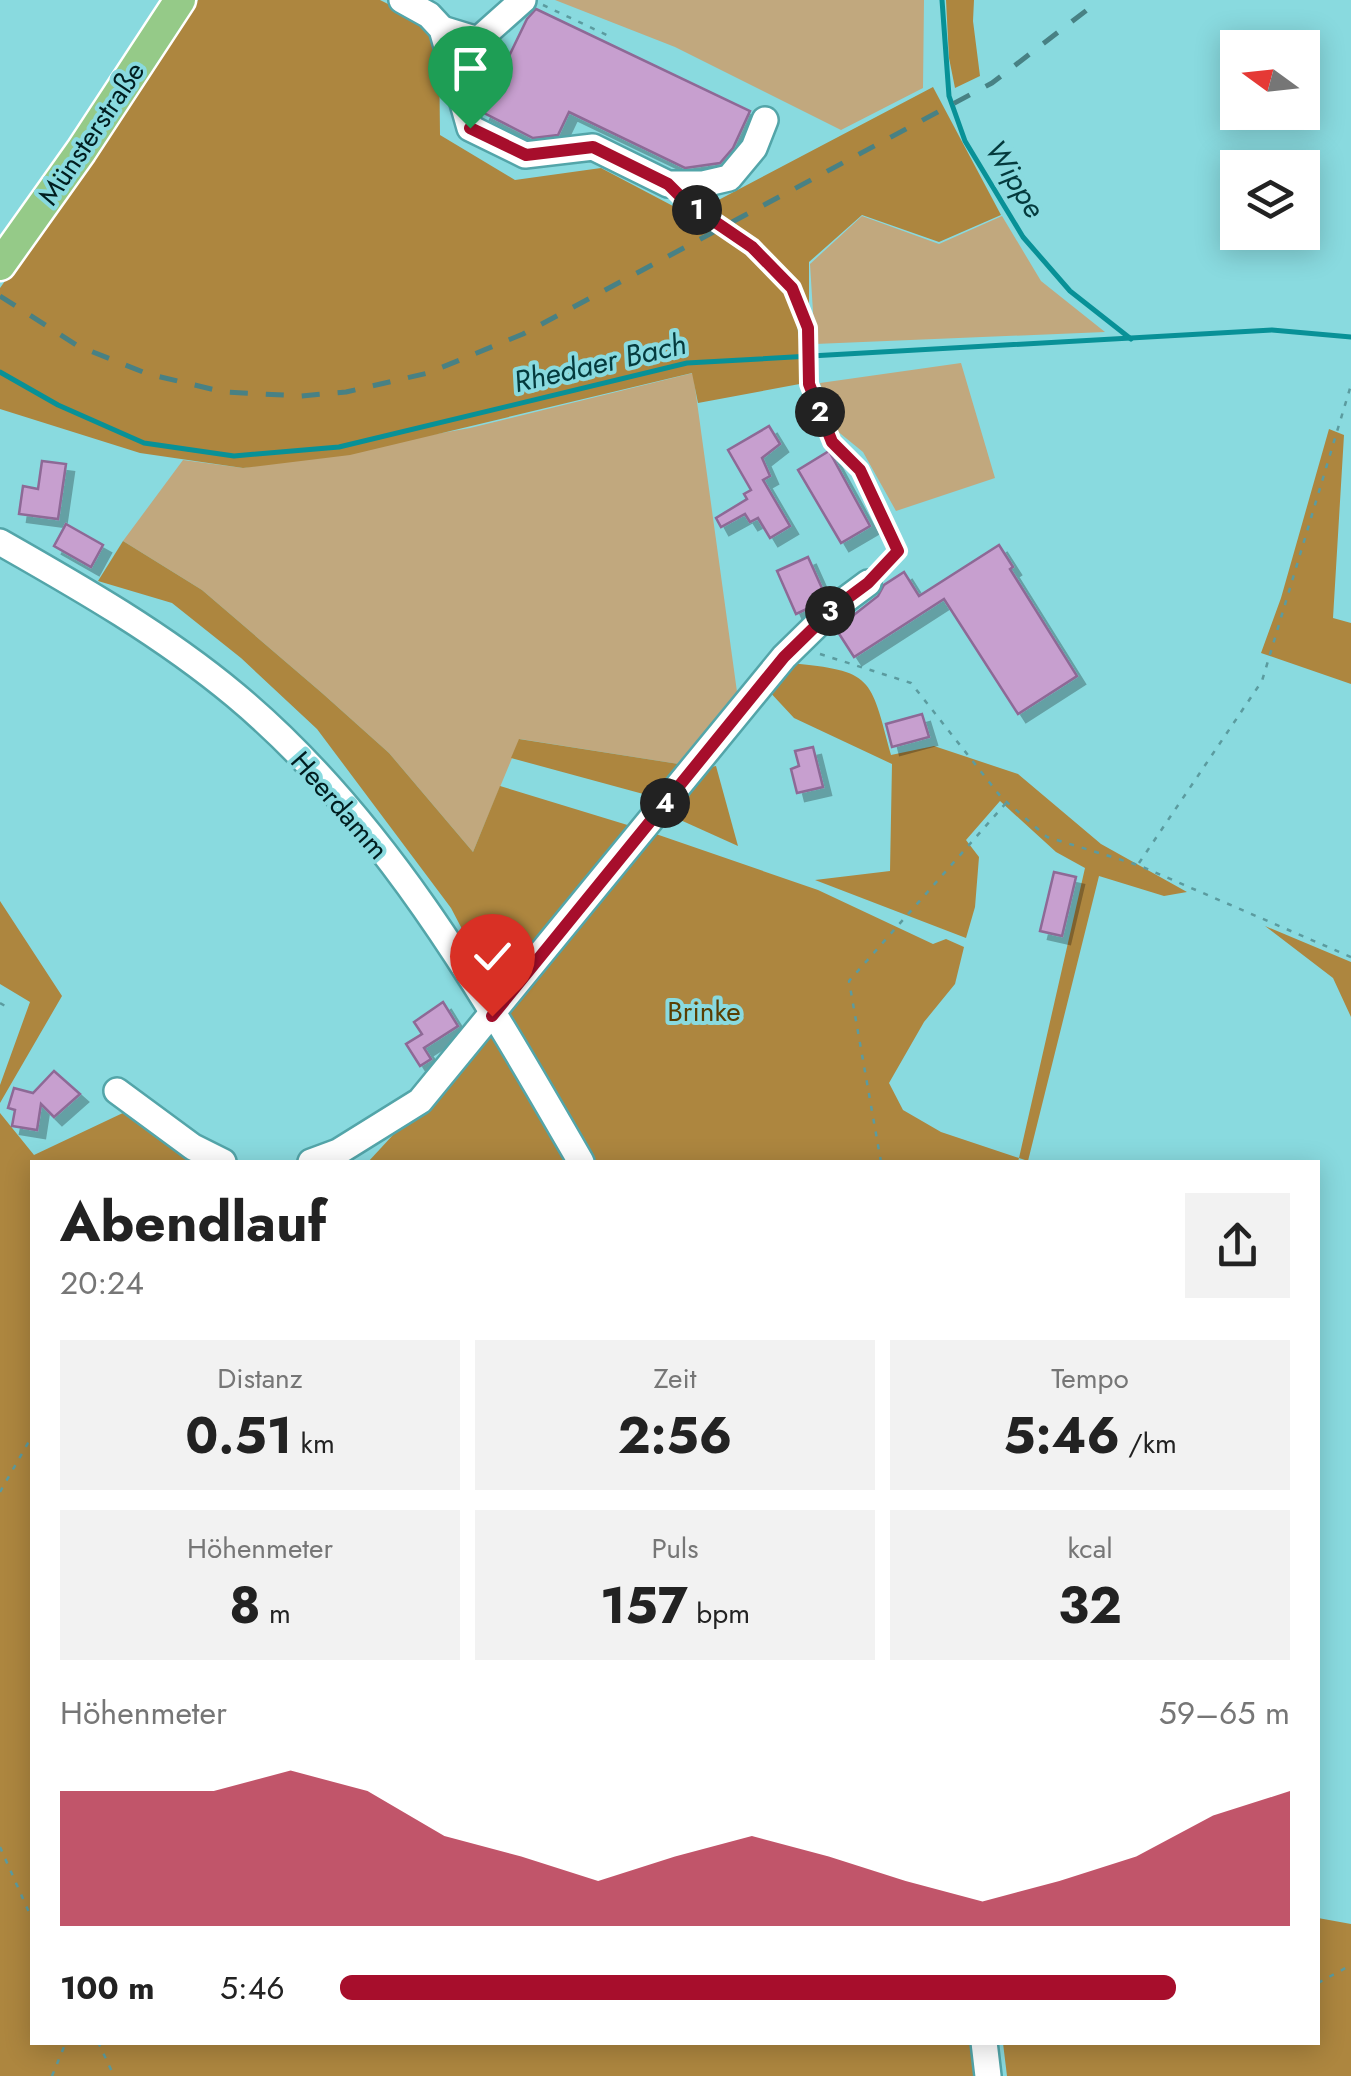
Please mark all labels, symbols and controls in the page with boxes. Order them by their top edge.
pin [428,26,513,129]
north arrow [1220,30,1320,130]
map controls [1220,30,1320,250]
icon: arrive [443,41,498,96]
street label: Münsterstraße [28,53,155,213]
water label: Wippe [975,131,1056,226]
button: layers [1220,150,1320,250]
pin: 1 [672,185,722,235]
text: 1 [690,189,704,230]
water label: Rhedaer Bach [509,322,690,403]
pin: 2 [795,387,845,437]
text: 2 [811,391,829,432]
pin: 3 [805,586,855,636]
text: 3 [821,590,839,631]
street label: Heerdamm [281,742,398,868]
pin: 4 [640,778,690,828]
text: 4 [655,782,675,823]
pin [450,914,535,1017]
icon: check [465,929,520,984]
park label: Brinke [667,991,741,1032]
text: Abendlauf [60,1182,326,1262]
button: share [1185,1193,1290,1298]
text: 20:24 [60,1260,144,1306]
text: Distanz [217,1358,303,1399]
text: Zeit [654,1358,696,1399]
text: Tempo [1051,1358,1129,1399]
text: 0.51 [185,1399,292,1472]
text: 2:56 [618,1399,732,1472]
text: 5:46 [1003,1399,1120,1472]
text: km [292,1423,335,1464]
text: /km [1120,1423,1177,1464]
text: Höhenmeter [187,1528,333,1569]
text: Puls [651,1528,699,1569]
text: kcal [1067,1528,1113,1569]
text: 8 [229,1569,261,1642]
text: 157 [600,1569,688,1642]
text: 32 [1058,1569,1122,1642]
text: m [261,1593,291,1634]
text: bpm [688,1593,750,1634]
text: Höhenmeter [60,1690,227,1736]
text: 59–65 m [1159,1690,1290,1736]
text: 100 m [60,1965,155,2011]
text: 5:46 [220,1965,285,2011]

